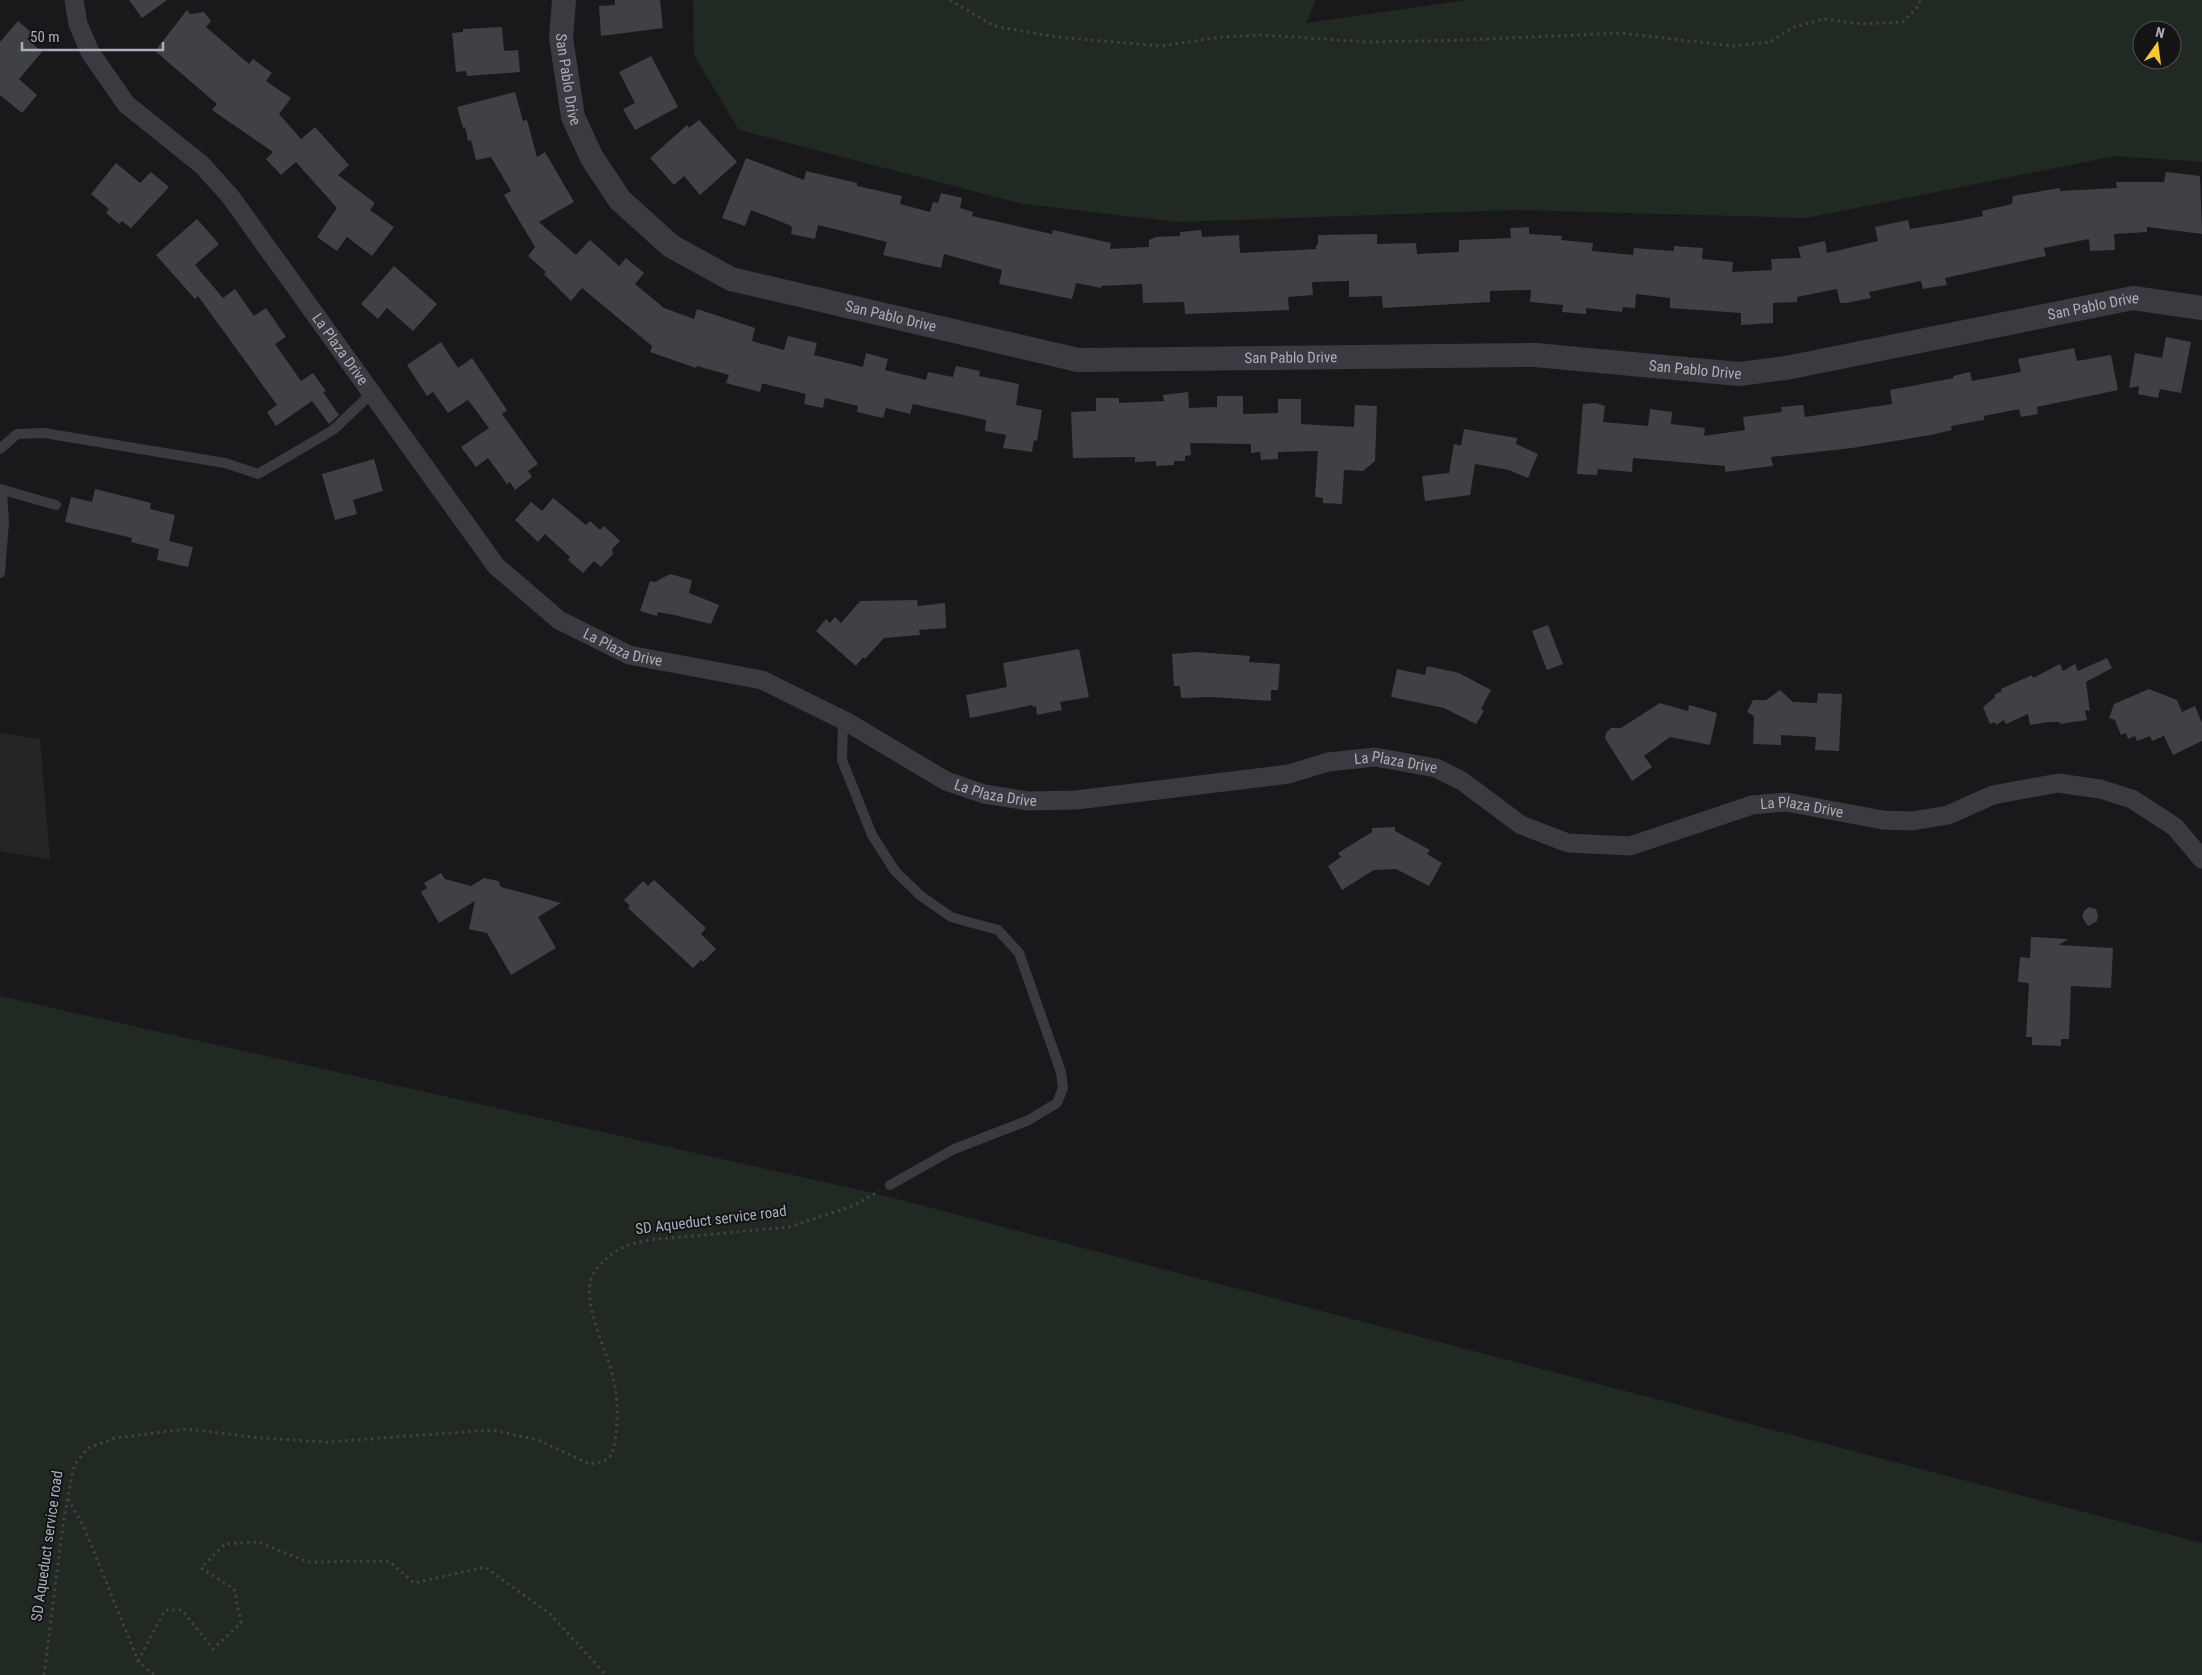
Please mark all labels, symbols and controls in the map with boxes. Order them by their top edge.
scale bar [22,20,164,52]
north arrow [2132,20,2182,70]
text: N [2154,24,2166,41]
text: 50 m [30,28,60,46]
street label: San Pablo Drive [552,33,585,128]
street label: San Pablo Drive [2046,289,2140,324]
street label: San Pablo Drive [844,297,938,336]
street label: La Plaza Drive [308,310,372,389]
street label: San Pablo Drive [1244,348,1337,367]
street label: San Pablo Drive [1648,357,1742,383]
street label: La Plaza Drive [580,625,664,670]
street label: La Plaza Drive [1353,748,1439,777]
street label: La Plaza Drive [952,776,1037,810]
street label: La Plaza Drive [1759,793,1845,821]
street label: SD Aqueduct service road [634,1202,788,1238]
street label: SD Aqueduct service road [28,1469,66,1623]

